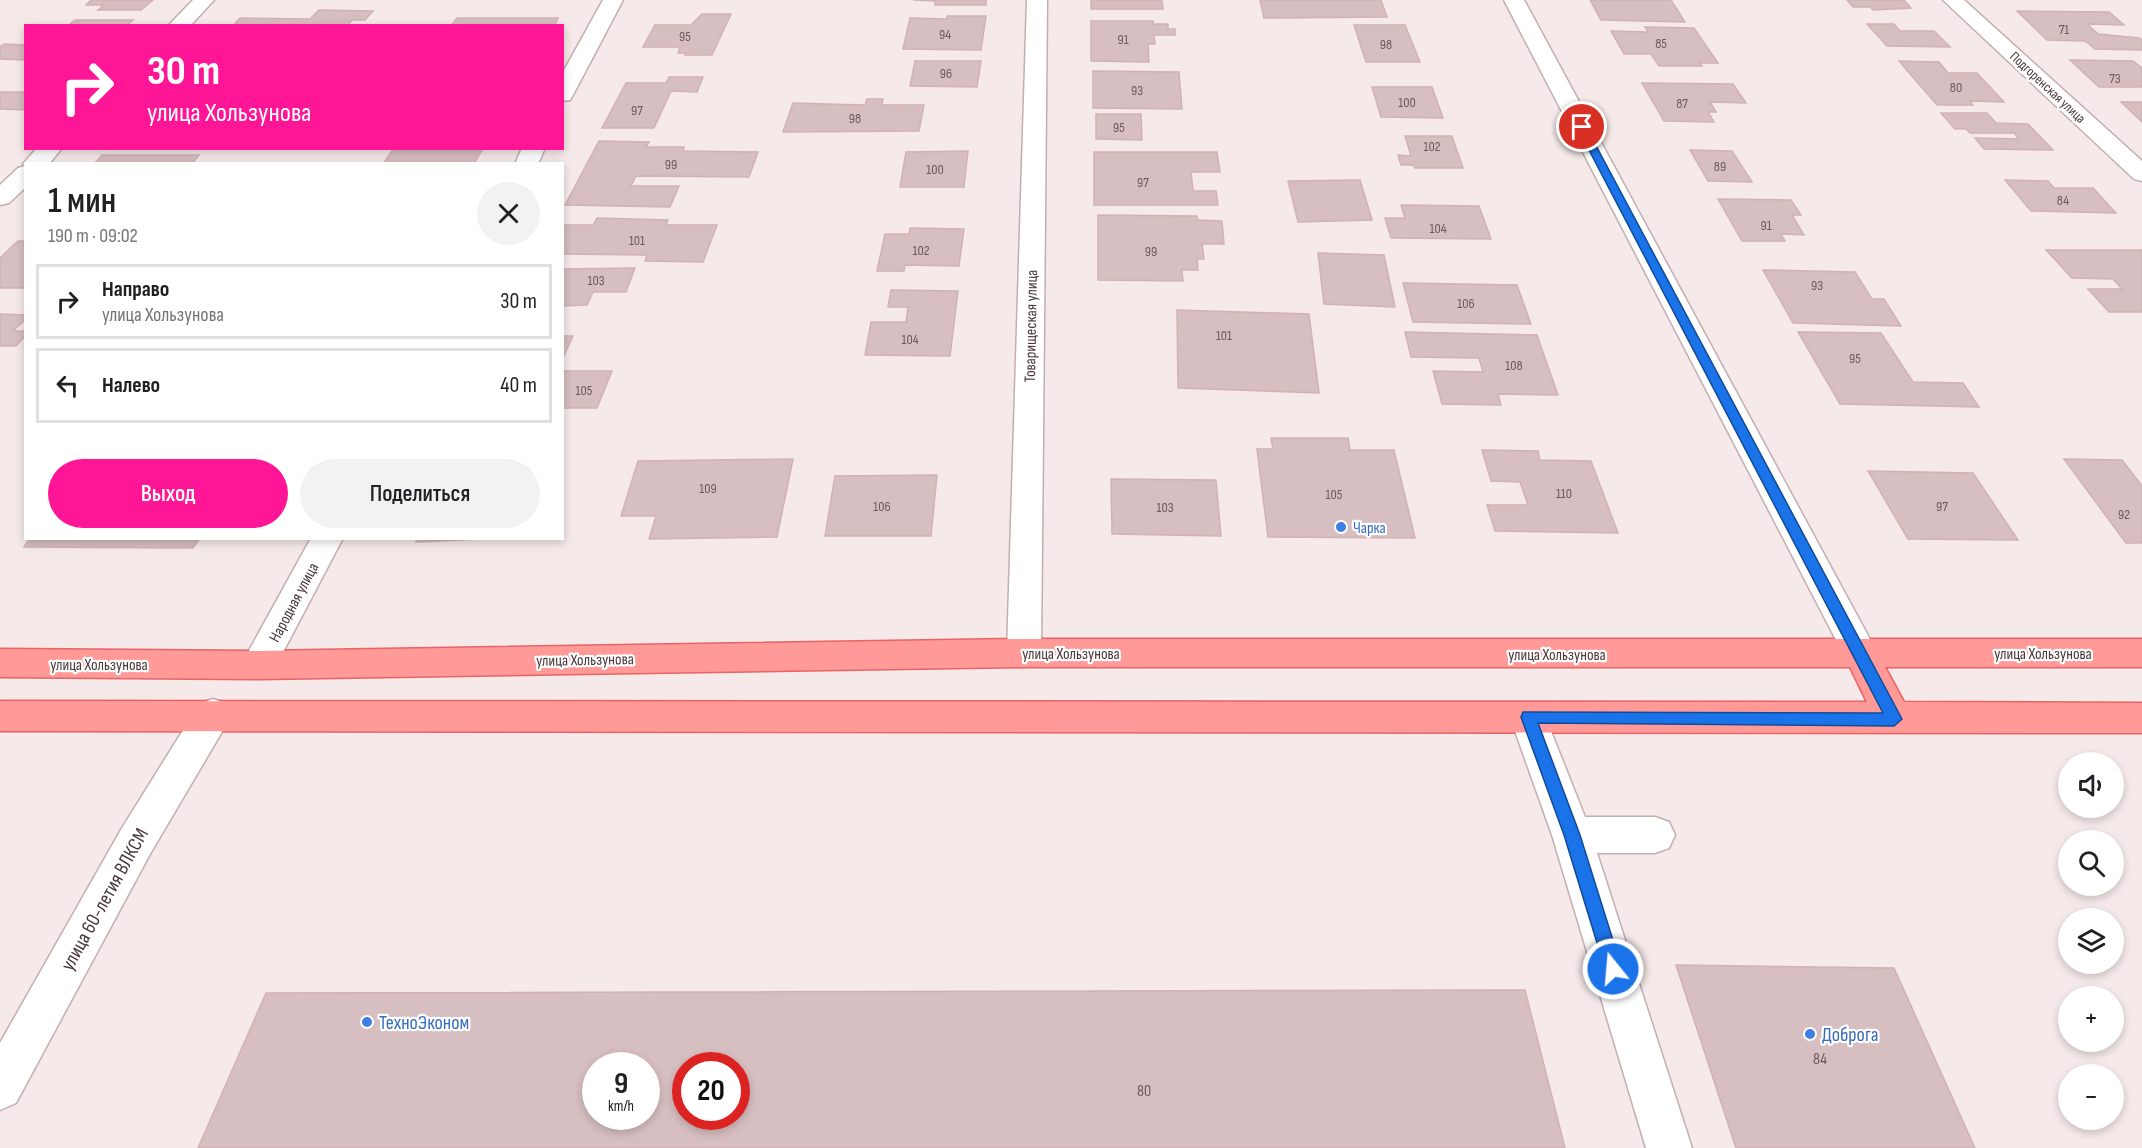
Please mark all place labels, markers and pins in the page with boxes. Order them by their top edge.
pin [1556,101,1607,152]
place label: Чарка [1353,519,1386,538]
marker: Чарка [1334,520,1348,534]
place label: ТехноЭконом [379,1011,469,1035]
marker: ТехноЭконом [360,1015,374,1029]
place label: Доброга [1822,1023,1879,1047]
marker: Доброга [1803,1027,1817,1041]

